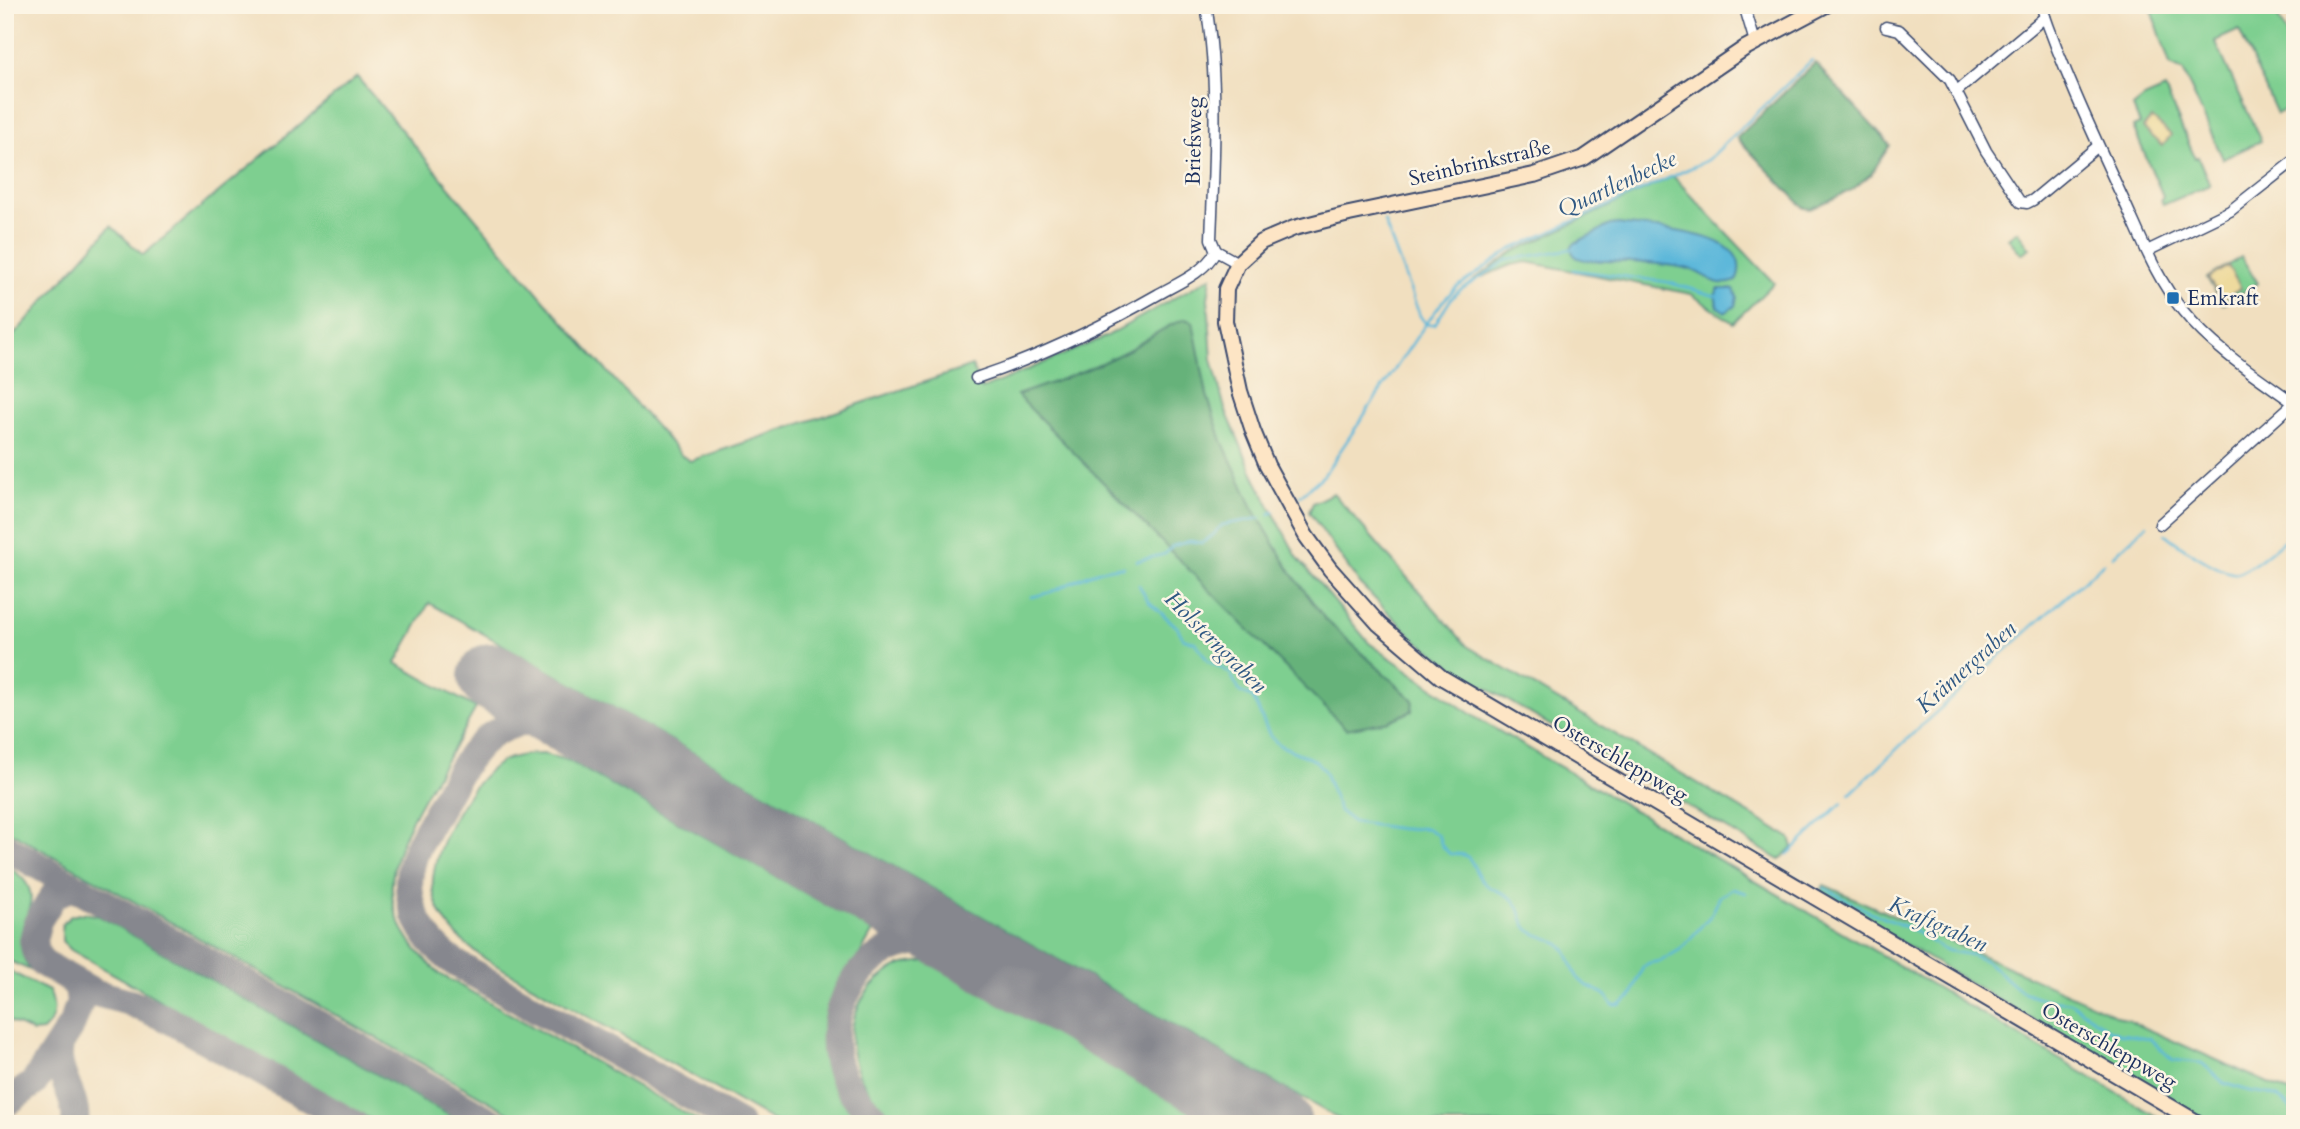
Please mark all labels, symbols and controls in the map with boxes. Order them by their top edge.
street label: Briefsweg [1179,96,1209,186]
street label: Steinbrinkstraße [1406,133,1554,193]
water label: Quartlenbecke [1553,143,1682,225]
place label: Emkraft [2187,284,2259,313]
marker: Emkraft [2165,290,2181,306]
water label: Holsterngraben [1158,584,1275,701]
water label: Krämergraben [1909,613,2023,720]
street label: Osterschleppweg [1547,708,1693,810]
water label: Kraftgraben [1884,888,1993,960]
street label: Osterschleppweg [2036,995,2182,1097]

